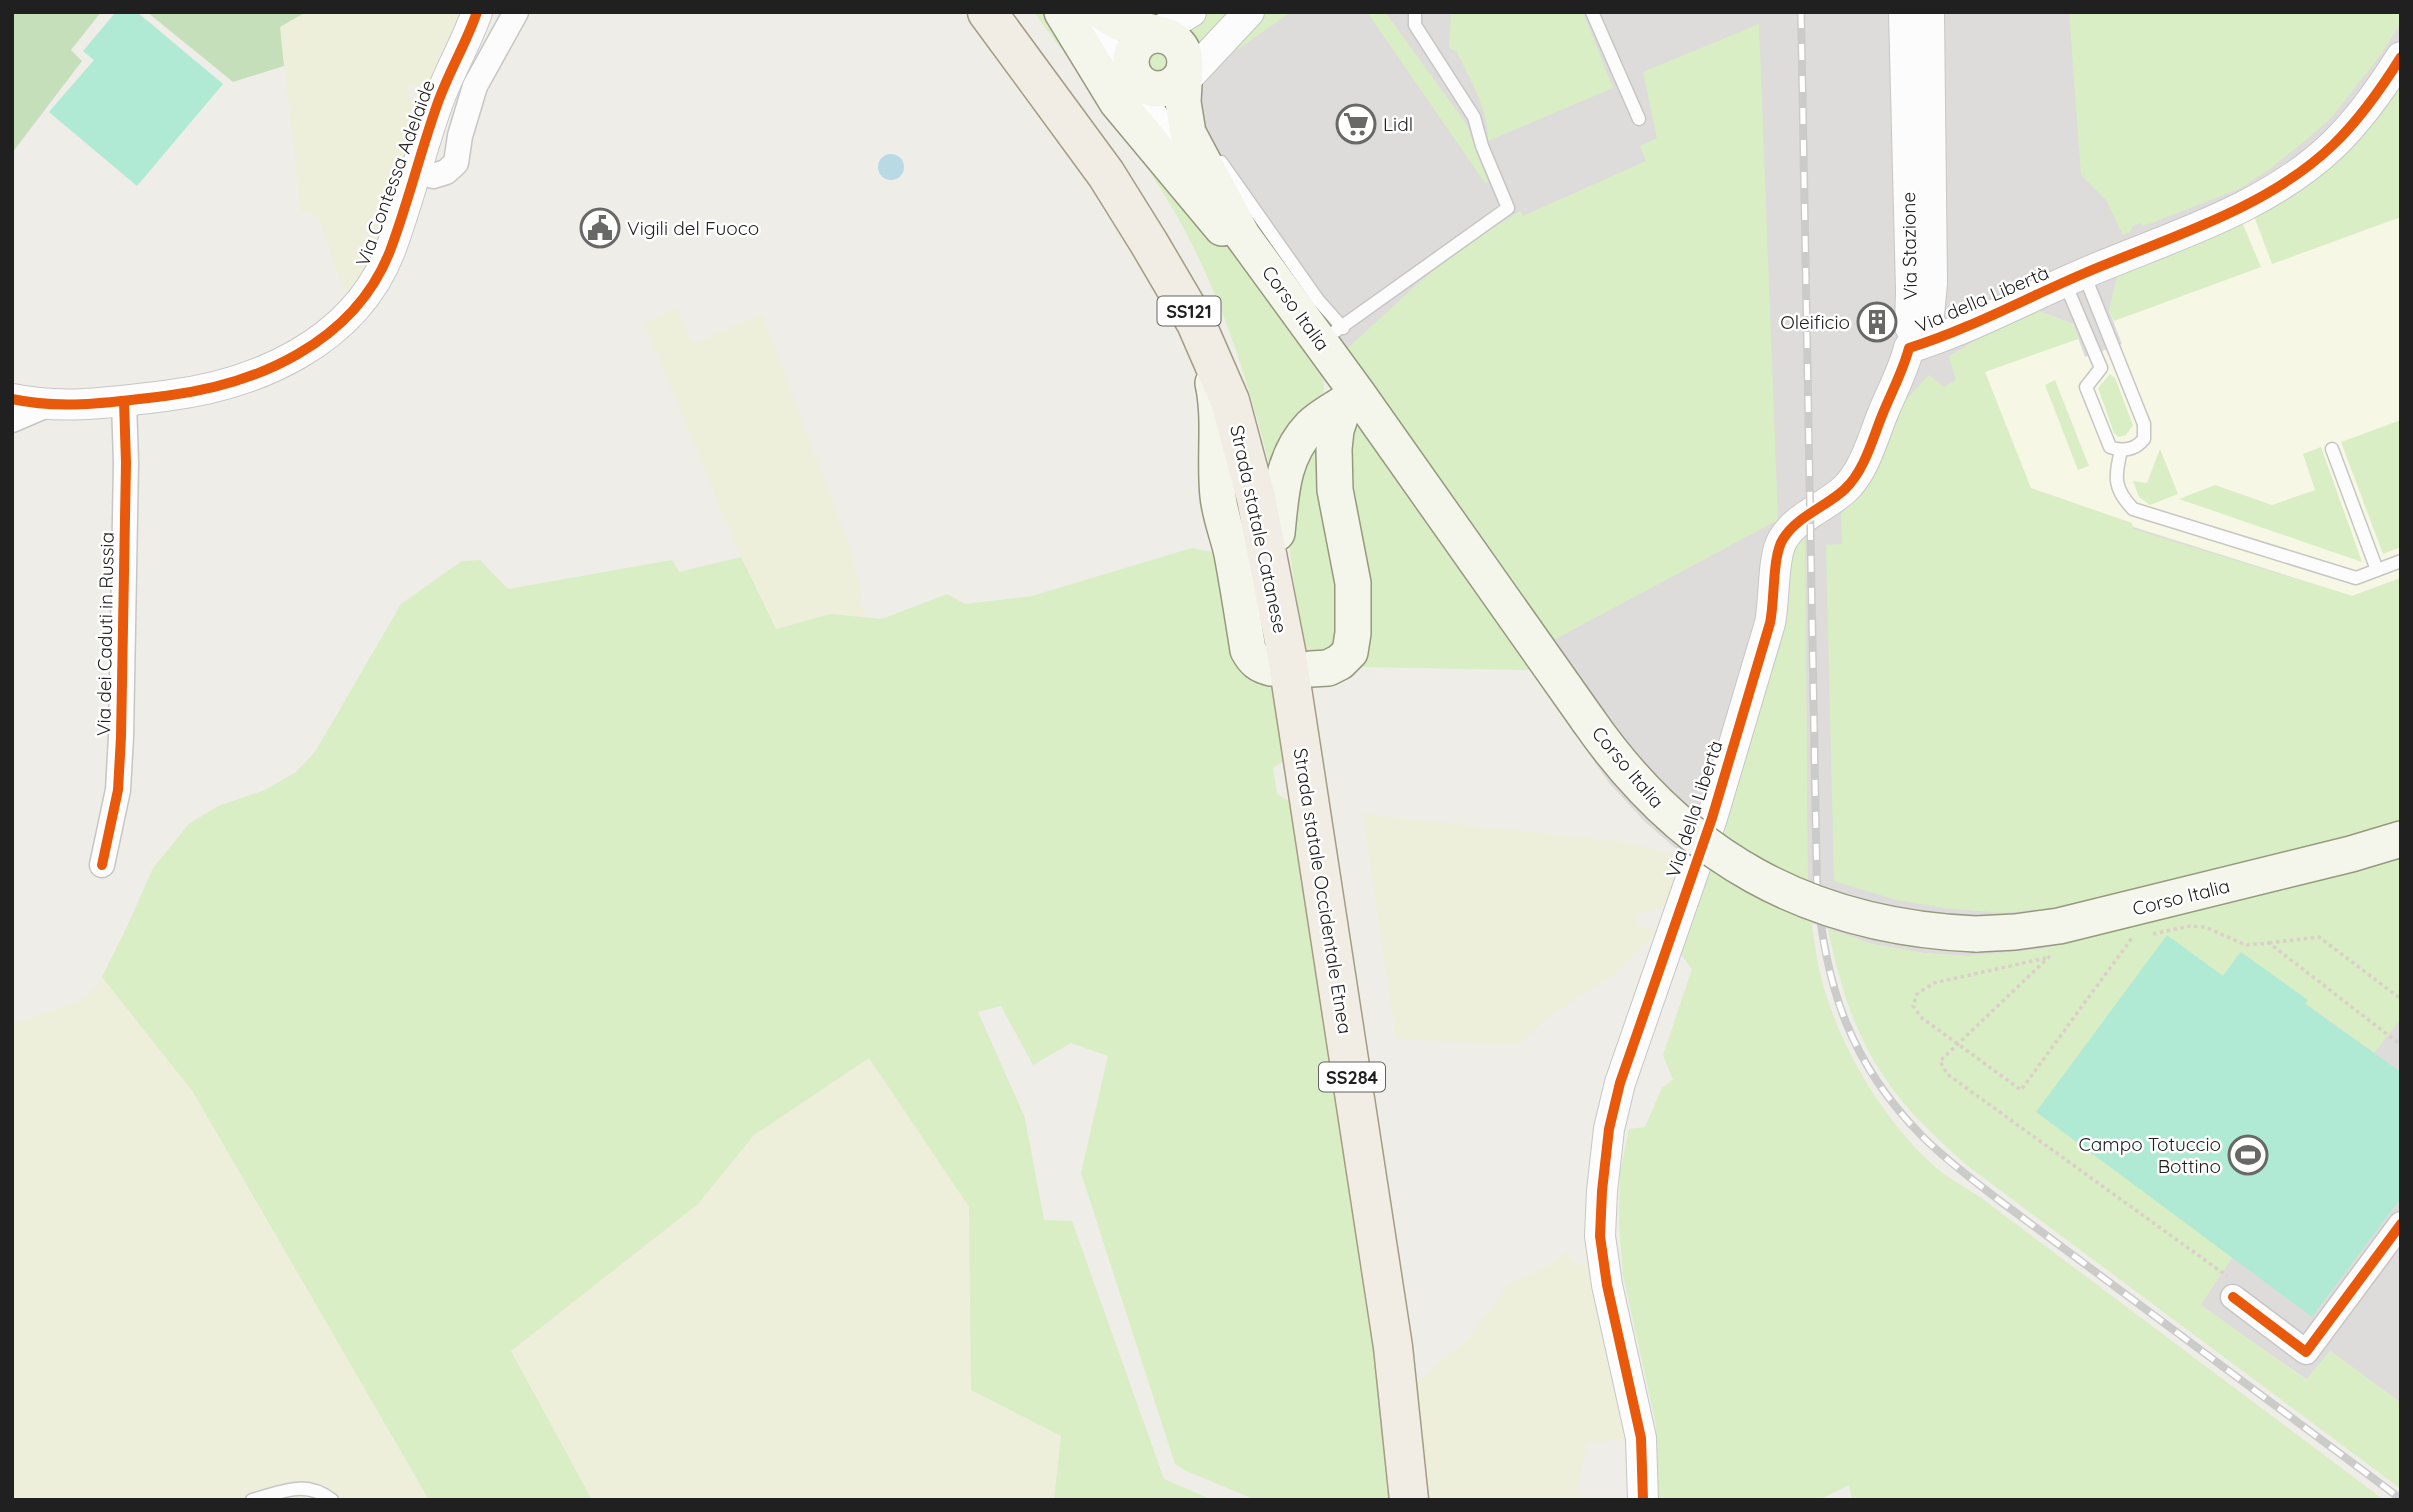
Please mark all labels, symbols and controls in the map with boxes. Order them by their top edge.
street label: Via Contessa Adelaide [350,76,440,270]
supermarket icon: Lidl [1335,103,1377,145]
place label: Lidl [1383,112,1413,136]
street label: Via Stazione [1896,192,1922,300]
public building icon: Vigili del Fuoco [579,207,621,249]
place label: Vigili del Fuoco [627,216,759,240]
street label: Via della Libertà [1912,260,2052,338]
street label: Corso Italia [1257,261,1335,355]
road number: SS121 [1158,296,1220,326]
building icon: Oleificio [1856,301,1898,343]
place label: Oleificio [1780,310,1850,334]
street label: Strada statale Catanese [1225,423,1293,635]
street label: Via dei Caduti in Russia [91,532,119,736]
street label: Corso Italia [1587,721,1669,813]
street label: Via della Libertà [1661,737,1727,881]
street label: Strada statale Occidentale Etnea [1289,746,1357,1036]
street label: Corso Italia [2130,873,2232,921]
road number: SS284 [1319,1062,1385,1092]
place label: Campo Totuccio Bottino [2078,1132,2221,1178]
sports icon: Campo Totuccio Bottino [2227,1134,2269,1176]

